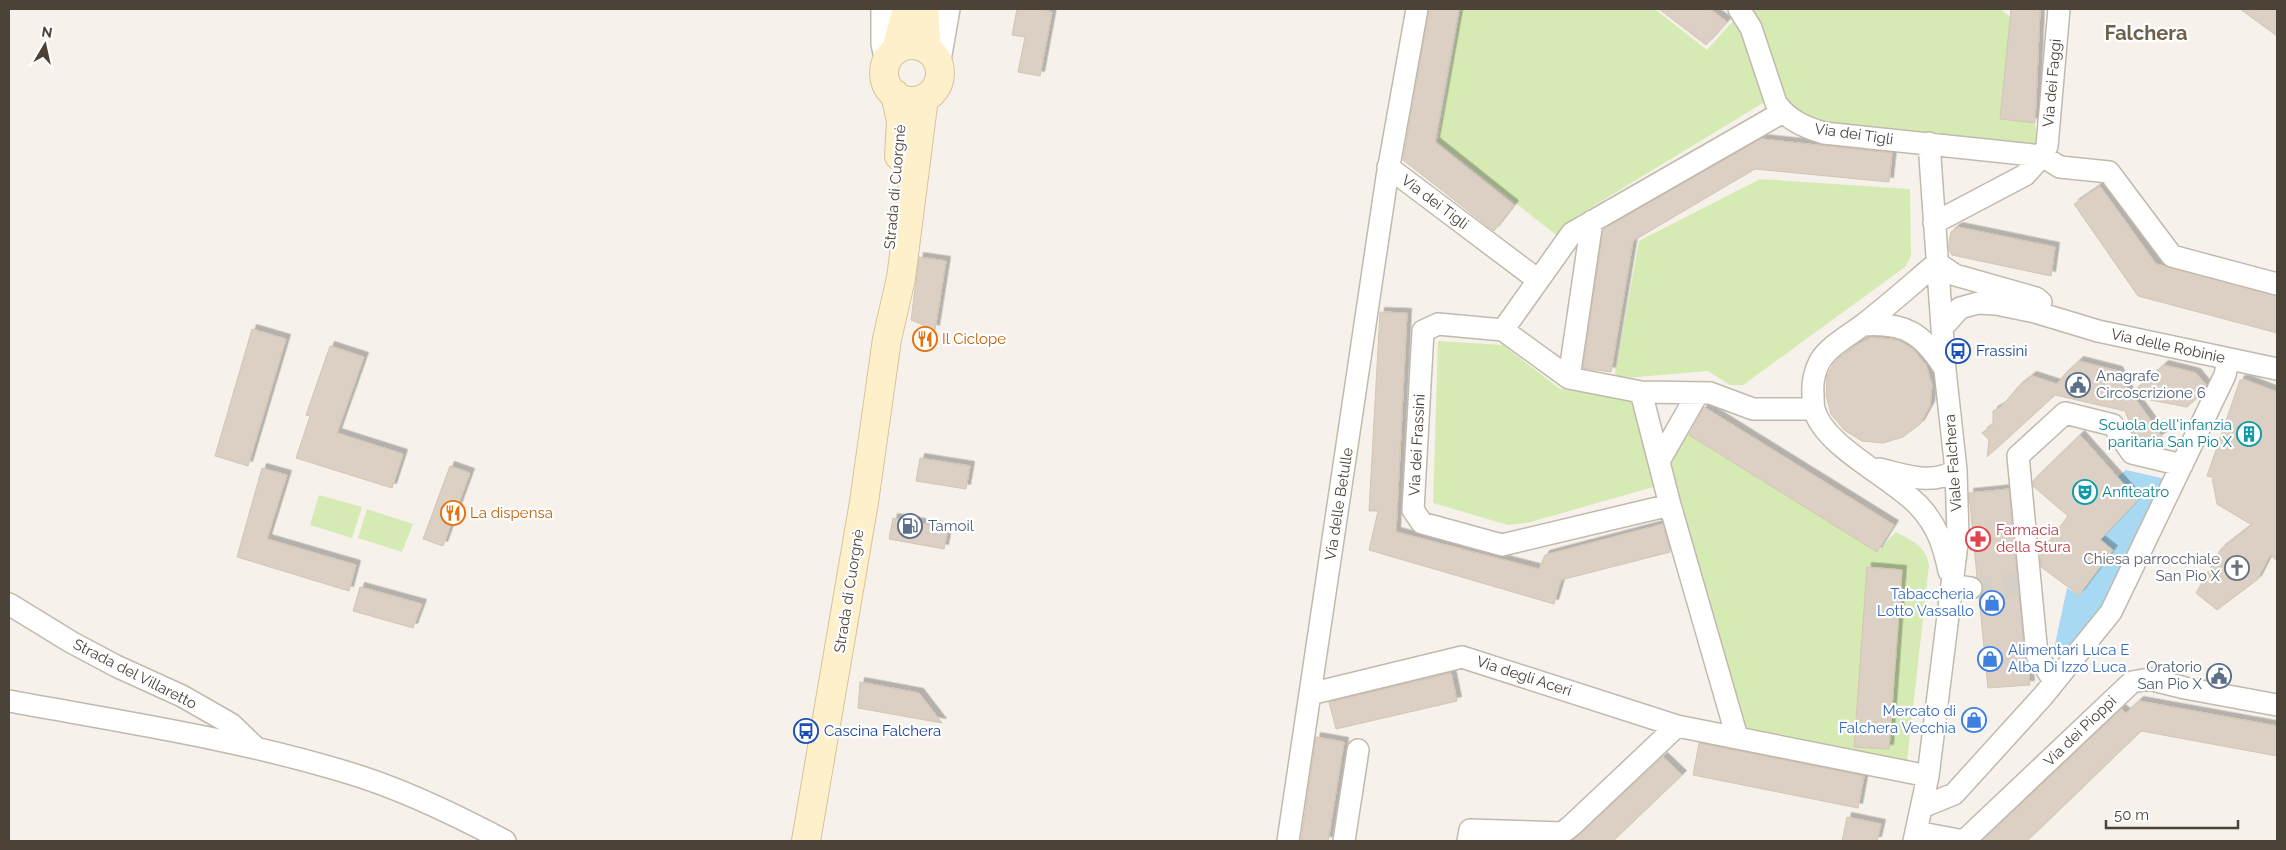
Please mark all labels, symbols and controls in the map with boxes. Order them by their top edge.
north arrow [20,20,70,70]
district label: Falchera [2105,21,2187,45]
text: N [41,23,54,41]
street label: Via dei Faggi [2039,38,2065,128]
street label: Via dei Tigli [1813,120,1895,148]
street label: Strada di Cuorgnè [881,124,909,250]
street label: Via dei Tigli [1398,171,1472,233]
street label: Via delle Robinie [2109,325,2227,367]
restaurant icon: Il Ciclope [912,326,938,352]
place label: Il Ciclope [942,330,1006,348]
bus stop icon: Frassini [1945,338,1971,364]
place label: Frassini [1976,342,2027,360]
place label: Anagrafe Circoscrizione 6 [2096,367,2206,402]
public building icon: Anagrafe Circoscrizione 6 [2065,372,2091,398]
street label: Via dei Frassini [1405,394,1429,496]
street label: Viale Falchera [1941,414,1965,512]
place label: Scuola dell'infanzia paritaria San Pio X [2099,416,2233,451]
building icon: Scuola dell'infanzia paritaria San Pio X [2236,421,2262,447]
street label: Via delle Betulle [1321,446,1357,562]
theatre icon: Anfiteatro [2072,479,2098,505]
place label: Anfiteatro [2102,483,2169,501]
restaurant icon: La dispensa [440,500,466,526]
place label: La dispensa [470,504,553,522]
fuel station icon: Tamoil [897,513,923,539]
place label: Tamoil [928,517,975,535]
place label: Farmacia della Stura [1996,521,2071,556]
pharmacy icon: Farmacia della Stura [1965,526,1991,552]
street label: Strada di Cuorgnè [830,528,868,654]
place label: Chiesa parrocchiale San Pio X [2084,550,2221,585]
church icon: Chiesa parrocchiale San Pio X [2224,555,2250,581]
place label: Tabaccheria Lotto Vassallo [1877,585,1974,620]
shop icon: Tabaccheria Lotto Vassallo [1979,590,2005,616]
street label: Strada del Villaretto [70,635,200,713]
place label: Alimentari Luca E Alba Di Izzo Luca [2008,641,2129,676]
shop icon: Alimentari Luca E Alba Di Izzo Luca [1977,646,2003,672]
street label: Via degli Aceri [1474,652,1574,700]
place label: Oratorio San Pio X [2137,658,2203,693]
public building icon: Oratorio San Pio X [2206,663,2232,689]
street label: Via dei Pioppi [2040,692,2120,770]
place label: Mercato di Falchera Vecchia [1839,702,1956,737]
shop icon: Mercato di Falchera Vecchia [1961,707,1987,733]
bus stop icon: Cascina Falchera [793,718,819,744]
place label: Cascina Falchera [824,722,941,740]
scale bar [2106,798,2238,830]
text: 50 m [2114,806,2149,824]

